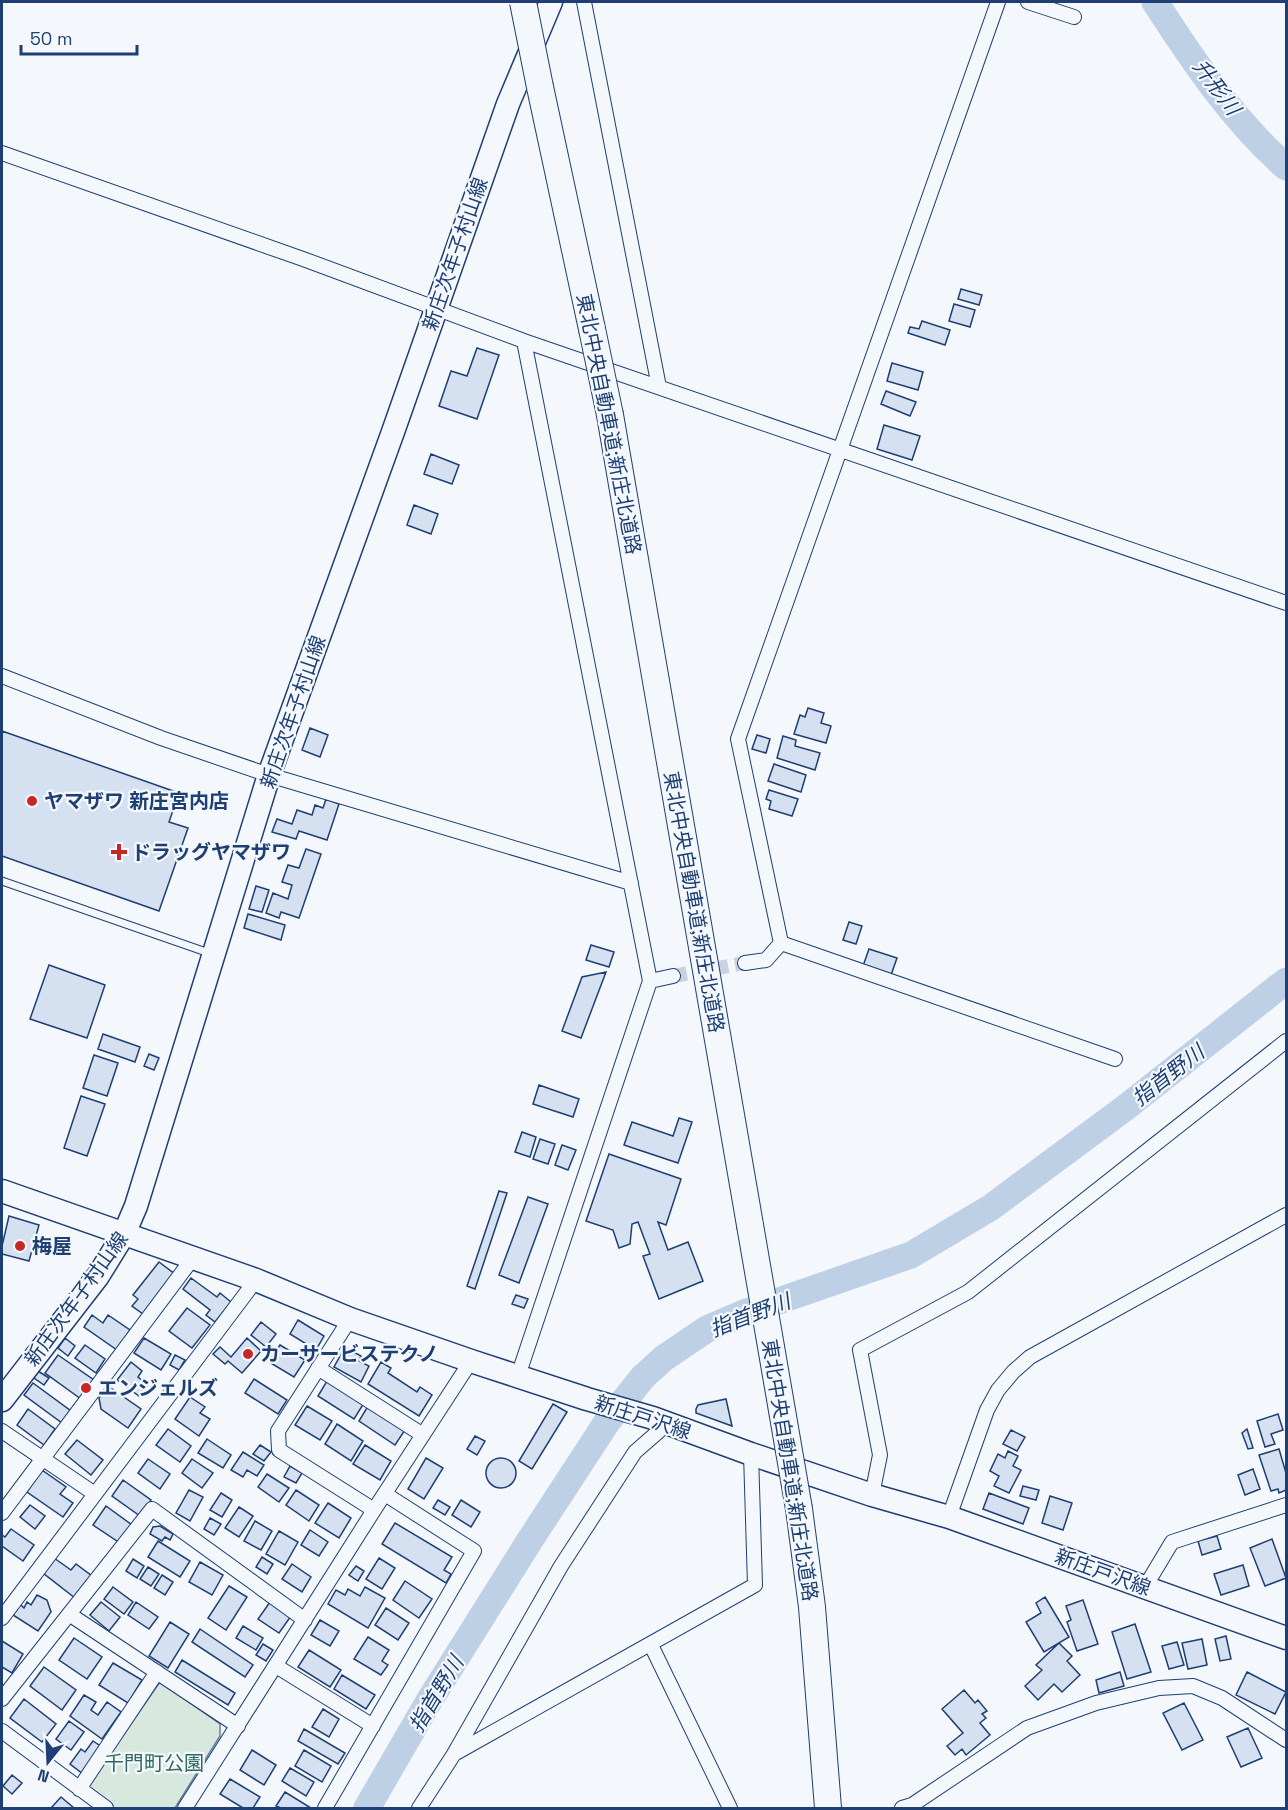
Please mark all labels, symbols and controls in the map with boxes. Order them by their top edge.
scale bar [21,18,136,56]
text: 50 m [30,27,72,50]
water label: 升形川 [1187,54,1248,122]
street label: 新庄次年子村山線 [417,174,493,334]
street label: 東北中央自動車道;新庄北道路 [571,291,647,557]
street label: 新庄次年子村山線 [255,632,331,792]
street label: 東北中央自動車道;新庄北道路 [658,769,730,1035]
place label: ヤマザワ 新庄宮内店 [44,788,229,814]
marker: ヤマザワ 新庄宮内店 [25,794,39,808]
place label: ドラッグヤマザワ [131,839,291,865]
marker: ドラッグヤマザワ [112,845,126,859]
water label: 指首野川 [1127,1037,1211,1111]
street label: 新庄次年子村山線 [18,1227,134,1371]
place label: 梅屋 [32,1233,72,1259]
marker: 梅屋 [13,1239,27,1253]
water label: 指首野川 [706,1287,796,1343]
street label: 東北中央自動車道;新庄北道路 [756,1337,824,1603]
place label: カーサービステクノ [260,1341,438,1367]
marker: カーサービステクノ [241,1347,255,1361]
place label: エンジェルズ [98,1375,218,1401]
marker: エンジェルズ [79,1381,93,1395]
street label: 新庄戸沢線 [591,1389,695,1445]
street label: 新庄戸沢線 [1052,1543,1154,1601]
water label: 指首野川 [403,1649,470,1737]
north arrow [18,1732,78,1792]
park label: 千門町公園 [104,1750,204,1776]
text: N [35,1764,52,1787]

